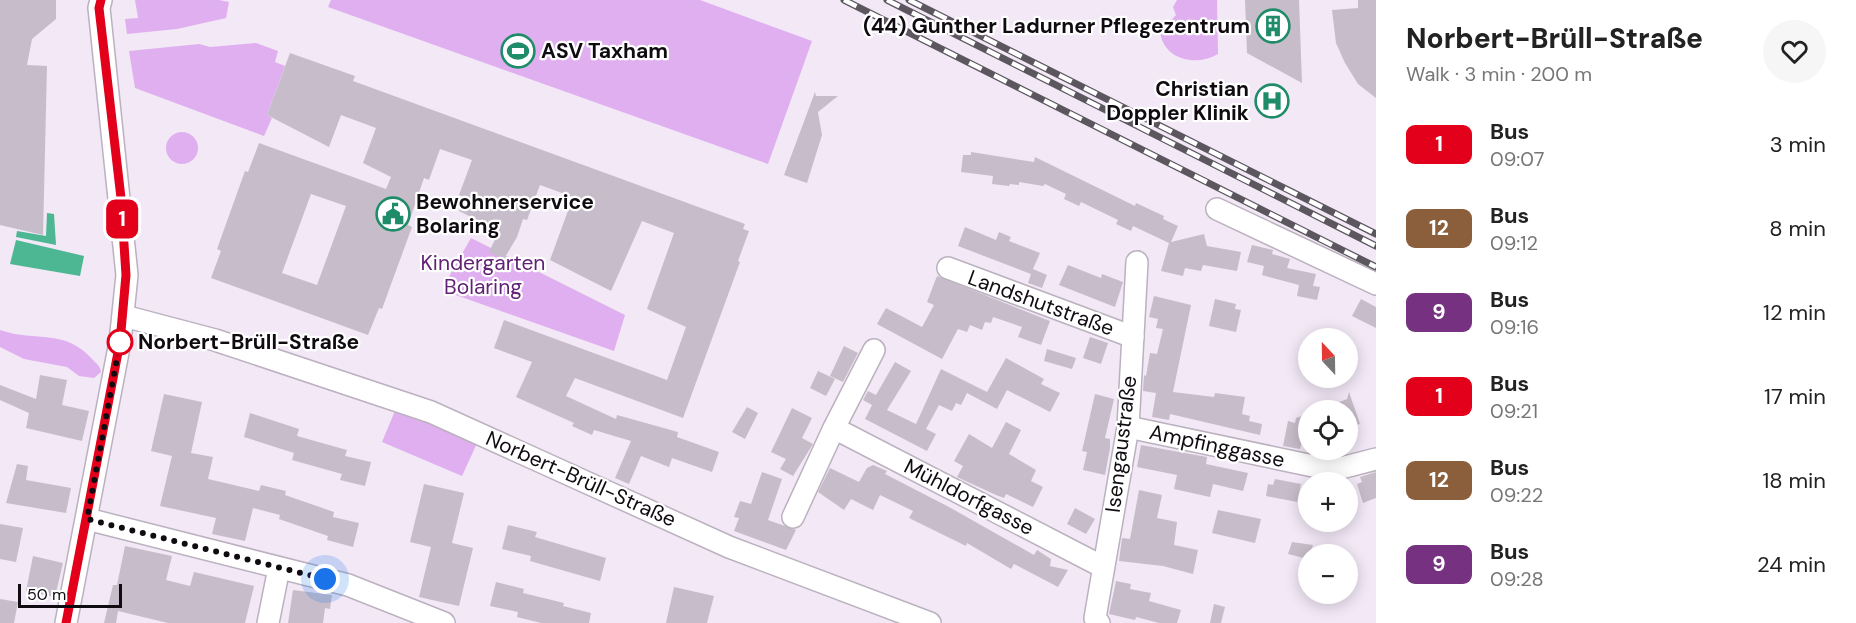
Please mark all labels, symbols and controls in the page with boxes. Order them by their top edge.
building icon: (44) Gunther Ladurner Pflegezentrum [1255,8,1291,44]
place label: (44) Gunther Ladurner Pflegezentrum [863,12,1250,40]
text: Norbert-Brüll-Straße [1406,20,1703,57]
button: heart [1763,20,1826,83]
sports icon: ASV Taxham [500,33,536,69]
place label: ASV Taxham [541,37,668,65]
text: Walk · 3 min · 200 m [1406,61,1592,87]
place label: Christian Doppler Klinik [1106,75,1249,127]
hospital icon: Christian Doppler Klinik [1254,83,1290,119]
text: Bus [1490,117,1529,146]
text: 1 [1435,130,1443,158]
text: 3 min [1770,130,1826,159]
text: 09:07 [1490,146,1544,172]
place label: Bewohnerservice Bolaring [416,188,594,240]
public building icon: Bewohnerservice Bolaring [375,196,411,232]
line badge: 1 [102,200,142,238]
text: Bus [1490,201,1529,230]
text: 1 [118,205,126,233]
text: 12 [1429,214,1449,242]
text: 8 min [1769,214,1826,243]
text: 09:12 [1490,230,1538,256]
park label: Kindergarten Bolaring [421,249,545,301]
street label: Landshutstraße [964,264,1118,342]
text: Bus [1490,285,1529,314]
text: 9 [1432,298,1446,326]
text: 12 min [1763,298,1826,327]
text: 09:16 [1490,314,1539,340]
place label: Norbert-Brüll-Straße [138,328,359,356]
north arrow [1298,328,1358,388]
map controls [1298,328,1358,604]
marker: Norbert-Brüll-Straße [107,329,133,355]
text: Bus [1490,369,1529,398]
street label: Isengaustraße [1099,374,1143,514]
text: 1 [1435,382,1443,410]
text: 17 min [1764,382,1826,411]
text: 09:21 [1490,398,1538,424]
button: locate [1298,400,1358,460]
street label: Ampfinggasse [1147,418,1287,474]
street label: Norbert-Brüll-Straße [481,424,681,534]
street label: Mühldorfgasse [899,452,1039,542]
text: Bus [1490,453,1529,482]
text: 12 [1429,466,1449,494]
text: 18 min [1762,466,1826,495]
button: + [1298,472,1358,532]
text: 09:22 [1490,482,1543,508]
text: Bus [1490,537,1529,566]
button: − [1298,544,1358,604]
text: 9 [1432,550,1446,578]
text: 24 min [1757,550,1826,579]
your location [310,564,340,594]
text: 09:28 [1490,566,1544,592]
scale bar [18,581,122,608]
text: 50 m [27,584,66,605]

